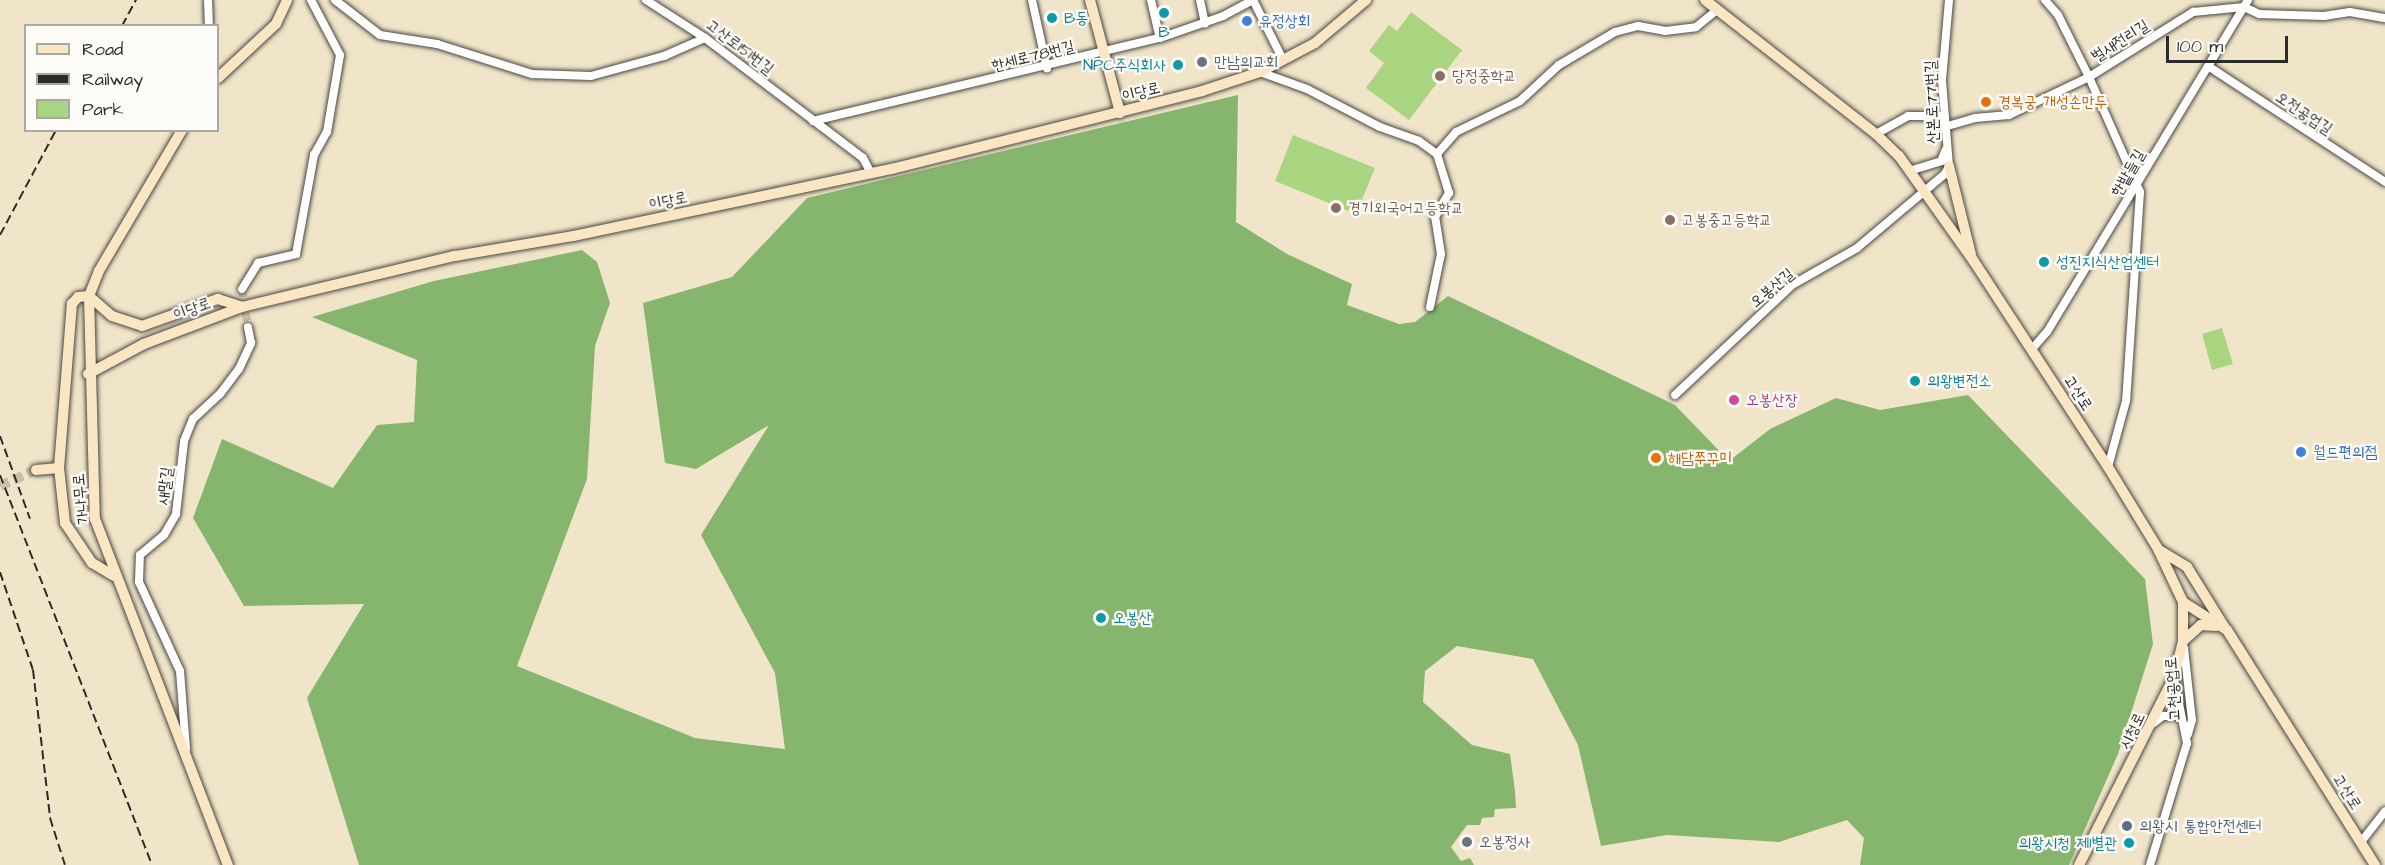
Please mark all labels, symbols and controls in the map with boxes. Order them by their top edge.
marker: B [1157,6,1171,20]
place label: B동 [1064,8,1088,28]
marker: B동 [1045,11,1059,25]
place label: 유정상회 [1259,11,1310,31]
marker: 유정상회 [1240,14,1254,28]
street label: 고산로151번길 [702,15,778,79]
street label: 벌새전리길 [2088,16,2152,66]
place label: B [1158,22,1170,42]
legend [24,24,219,132]
scale bar [2169,24,2290,62]
text: 100 m [2177,34,2223,59]
street label: 한세로78번길 [990,36,1076,76]
text: Road [82,37,123,62]
place label: 만남의교회 [1214,52,1278,72]
place label: NPC주식회사 [1083,55,1166,75]
marker: 만남의교회 [1195,55,1209,69]
marker: NPC주식회사 [1171,58,1185,72]
street label: 산본로77번길 [1921,60,1943,144]
place label: 당정중학교 [1452,66,1516,86]
text: Railway [82,67,143,92]
marker: 당정중학교 [1433,69,1447,83]
street label: 이당로 [1120,78,1162,106]
street label: 오전공업길 [2272,87,2336,139]
place label: 경복궁 개성손만두 [1998,92,2107,112]
marker: 경복궁 개성손만두 [1979,95,1993,109]
text: Park [82,97,124,122]
street label: 한밭들길 [2107,146,2149,200]
street label: 이당로 [647,188,689,214]
place label: 경기외국어고등학교 [1348,198,1464,218]
marker: 경기외국어고등학교 [1329,201,1343,215]
place label: 고봉중고등학교 [1682,210,1772,230]
marker: 고봉중고등학교 [1663,213,1677,227]
place label: 성진지식산업센터 [2056,252,2159,272]
marker: 성진지식산업센터 [2037,255,2051,269]
street label: 오봉산길 [1746,264,1798,312]
street label: 이당로 [171,293,213,325]
place label: 의왕변전소 [1927,371,1991,391]
street label: 고산로 [2059,372,2097,414]
marker: 의왕변전소 [1908,374,1922,388]
place label: 오봉산장 [1746,390,1798,410]
marker: 오봉산장 [1727,393,1741,407]
place label: 월드편의점 [2313,442,2377,462]
marker: 월드편의점 [2294,445,2308,459]
place label: 해담쭈꾸미 [1668,448,1732,468]
marker: 해담쭈꾸미 [1649,451,1663,465]
street label: 새말길 [153,466,177,506]
street label: 가나무로 [69,472,93,526]
place label: 오봉산 [1113,608,1152,628]
marker: 오봉산 [1094,611,1108,625]
street label: 고천공업로 [2161,656,2185,722]
street label: 시청로 [2115,709,2149,753]
street label: 고산로 [2329,771,2365,813]
place label: 의왕시 통합안전센터 [2139,816,2261,836]
marker: 의왕시 통합안전센터 [2120,819,2134,833]
place label: 오봉정사 [1479,832,1530,852]
place label: 의왕시청 제1별관 [2018,833,2117,853]
marker: 오봉정사 [1460,835,1474,849]
marker: 의왕시청 제1별관 [2122,836,2136,850]

